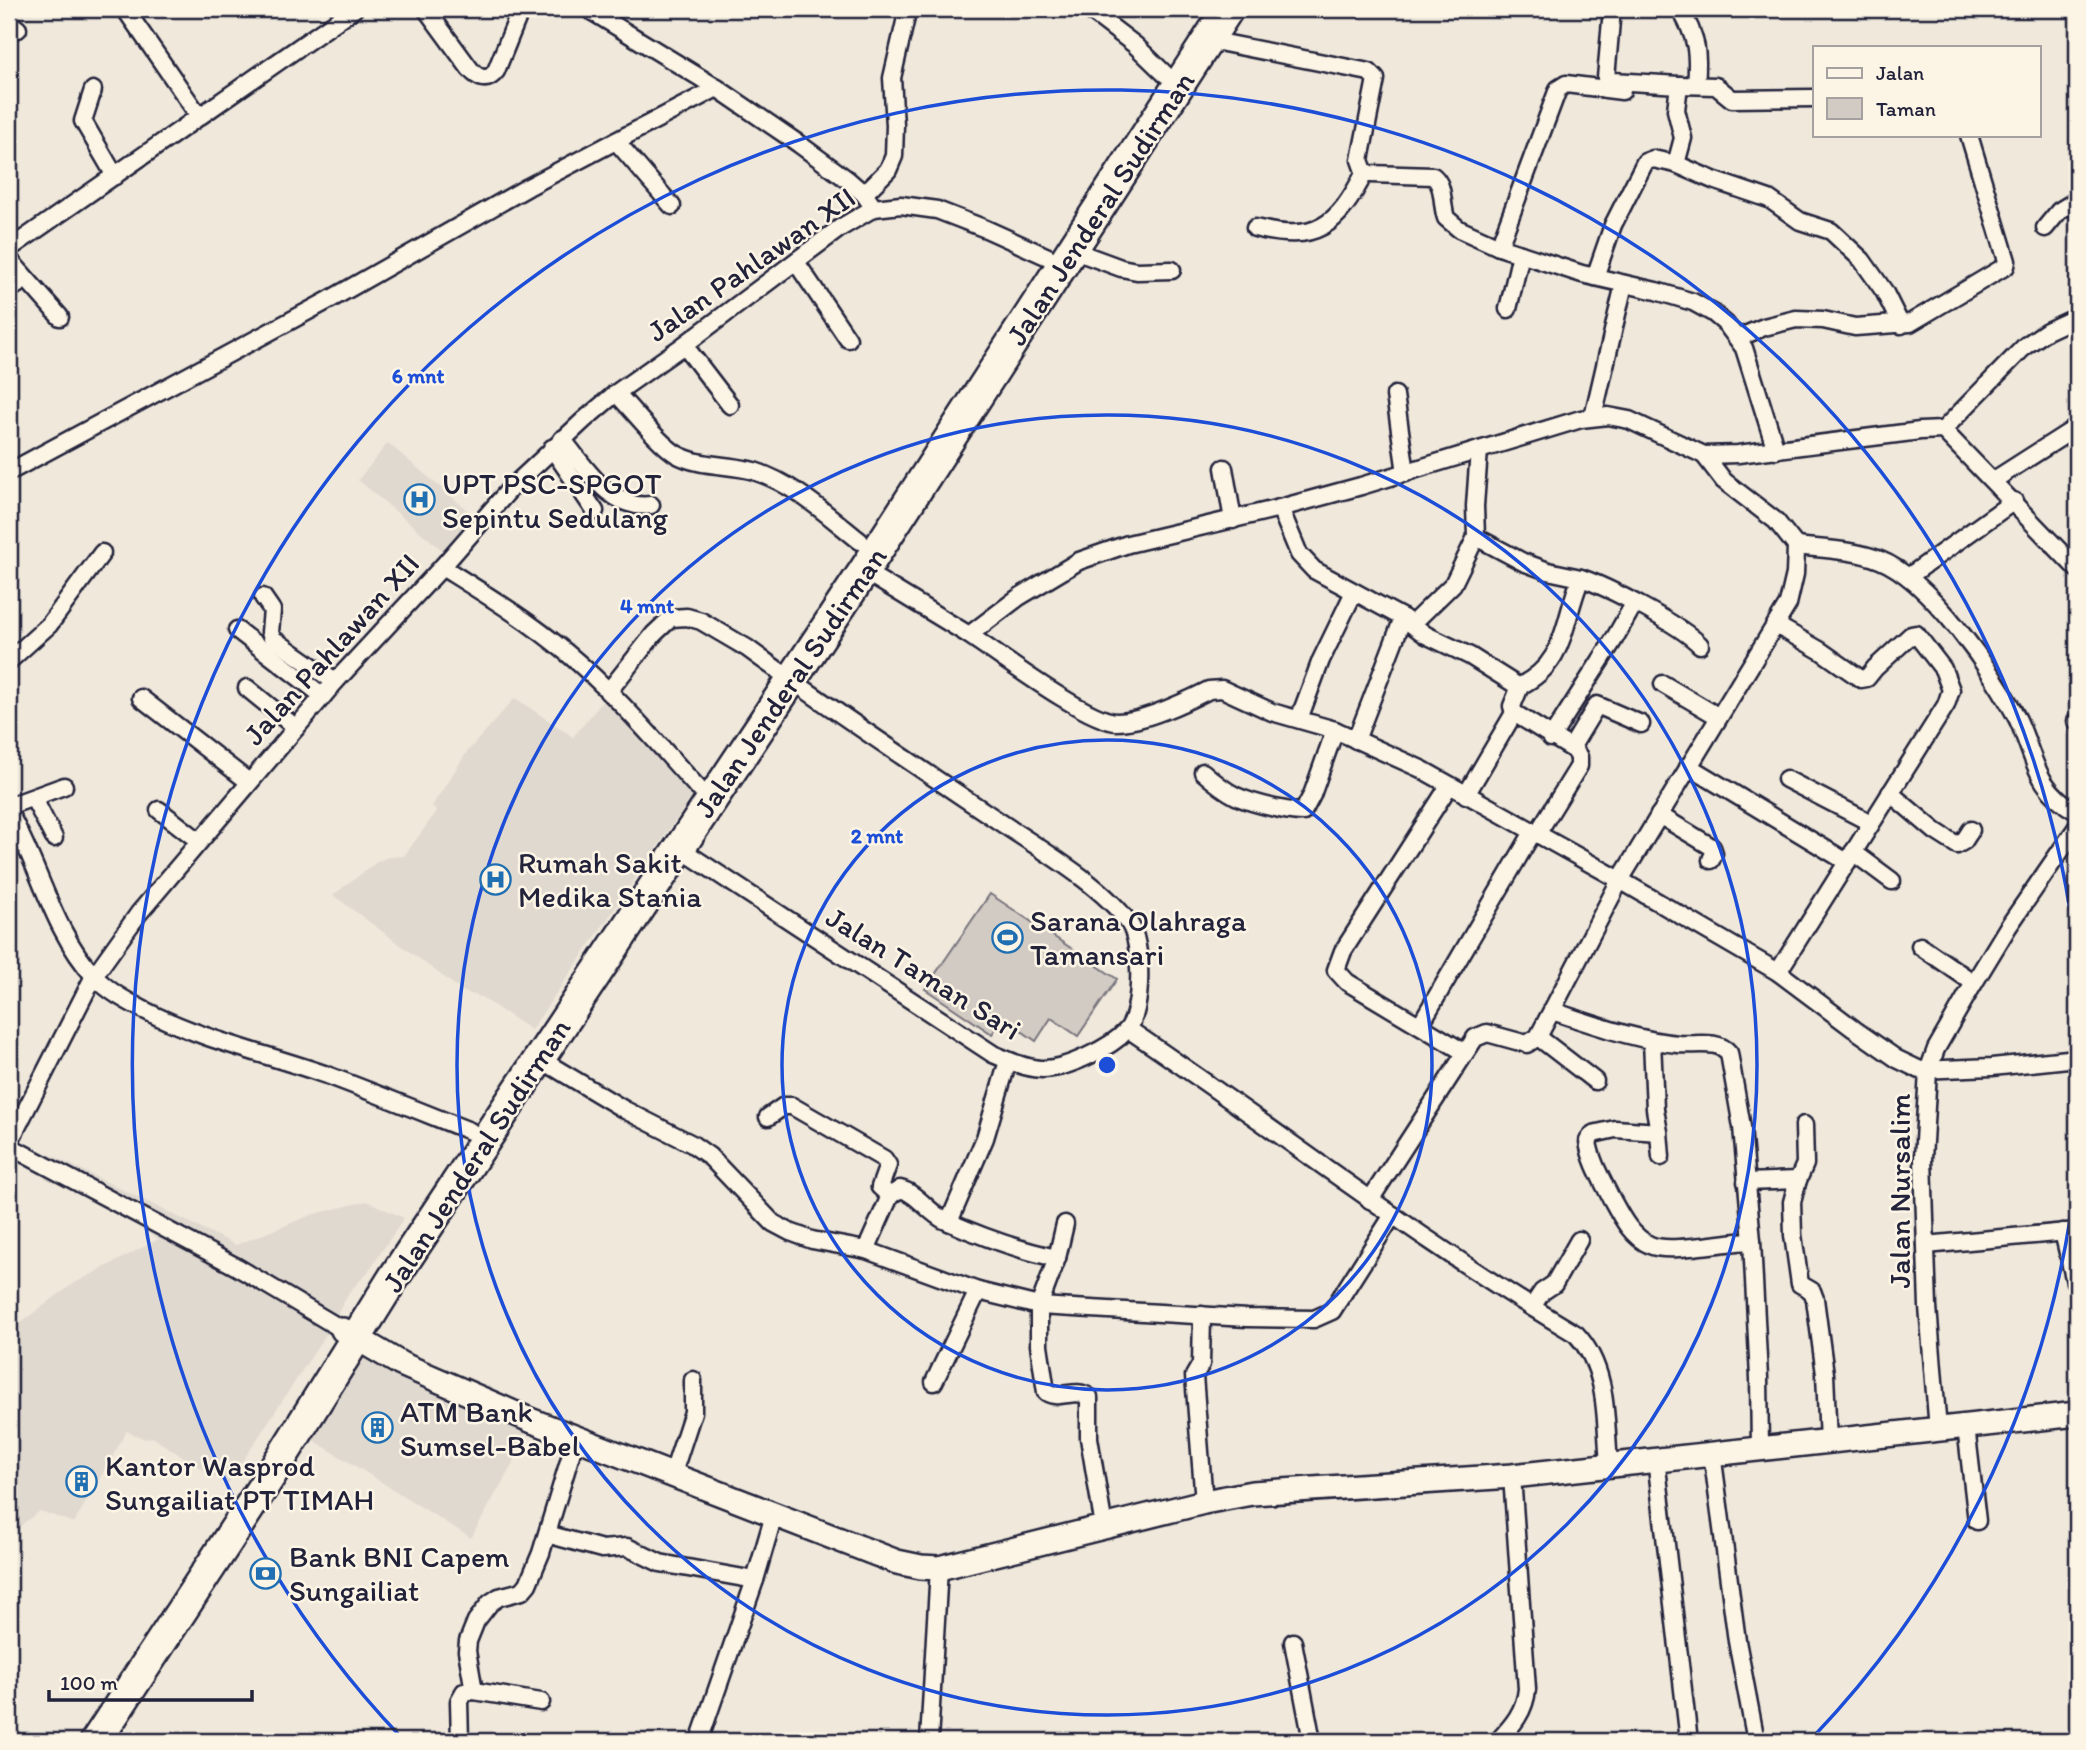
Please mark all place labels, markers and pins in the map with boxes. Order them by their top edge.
place label: UPT PSC-SPGOT Sepintu Sedulang [442,465,669,536]
hospital icon: UPT PSC-SPGOT Sepintu Sedulang [402,483,436,517]
place label: Rumah Sakit Medika Stania [518,844,702,915]
hospital icon: Rumah Sakit Medika Stania [478,862,512,896]
place label: Sarana Olahraga Tamansari [1030,902,1247,973]
sports icon: Sarana Olahraga Tamansari [990,920,1024,954]
centre of rings [1095,1053,1119,1077]
place label: ATM Bank Sumsel-Babel [400,1393,581,1464]
building icon: ATM Bank Sumsel-Babel [360,1411,394,1445]
place label: Kantor Wasprod Sungailiat PT TIMAH [105,1447,374,1518]
building icon: Kantor Wasprod Sungailiat PT TIMAH [65,1465,99,1499]
place label: Bank BNI Capem Sungailiat [289,1538,509,1609]
bank icon: Bank BNI Capem Sungailiat [249,1556,283,1590]

